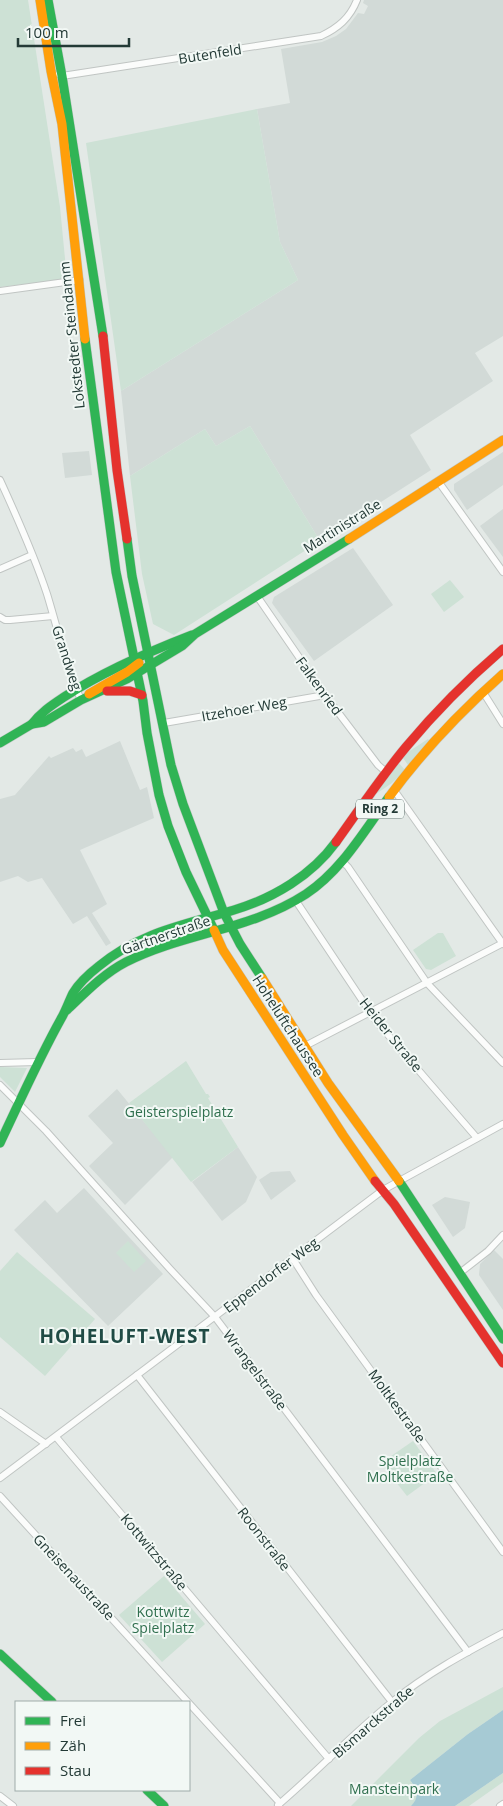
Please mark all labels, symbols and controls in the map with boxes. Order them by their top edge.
scale bar [18,15,129,47]
text: 100 m [25,22,69,42]
street label: Butenfeld [177,39,243,68]
street label: Lokstedter Steindamm [54,260,89,410]
street label: Martinistraße [299,494,384,557]
street label: Grandweg [48,623,87,693]
street label: Falkenried [292,653,347,719]
street label: Itzehoer Weg [200,692,288,725]
road number: Ring 2 [356,800,404,819]
street label: Gärtnerstraße [119,910,213,959]
street label: Hoheluftchaussee [248,971,329,1080]
street label: Heider Straße [356,994,427,1076]
park label: Geisterspielplatz [125,1102,234,1121]
street label: Eppendorfer Weg [219,1232,322,1317]
district label: HOHELUFT-WEST [40,1323,210,1349]
street label: Wrangelstraße [219,1326,292,1414]
street label: Moltkestraße [364,1365,431,1446]
park label: Spielplatz Moltkestraße [367,1451,453,1486]
street label: Roonstraße [234,1503,295,1575]
street label: Kottwitzstraße [117,1509,192,1594]
street label: Gneisenaustraße [29,1529,119,1624]
park label: Kottwitz Spielplatz [132,1602,195,1637]
street label: Bismarckstraße [328,1681,417,1762]
legend [15,1701,190,1791]
text: Frei [60,1710,86,1730]
text: Zäh [60,1735,86,1755]
text: Stau [60,1760,91,1780]
park label: Mansteinpark [349,1779,440,1798]

